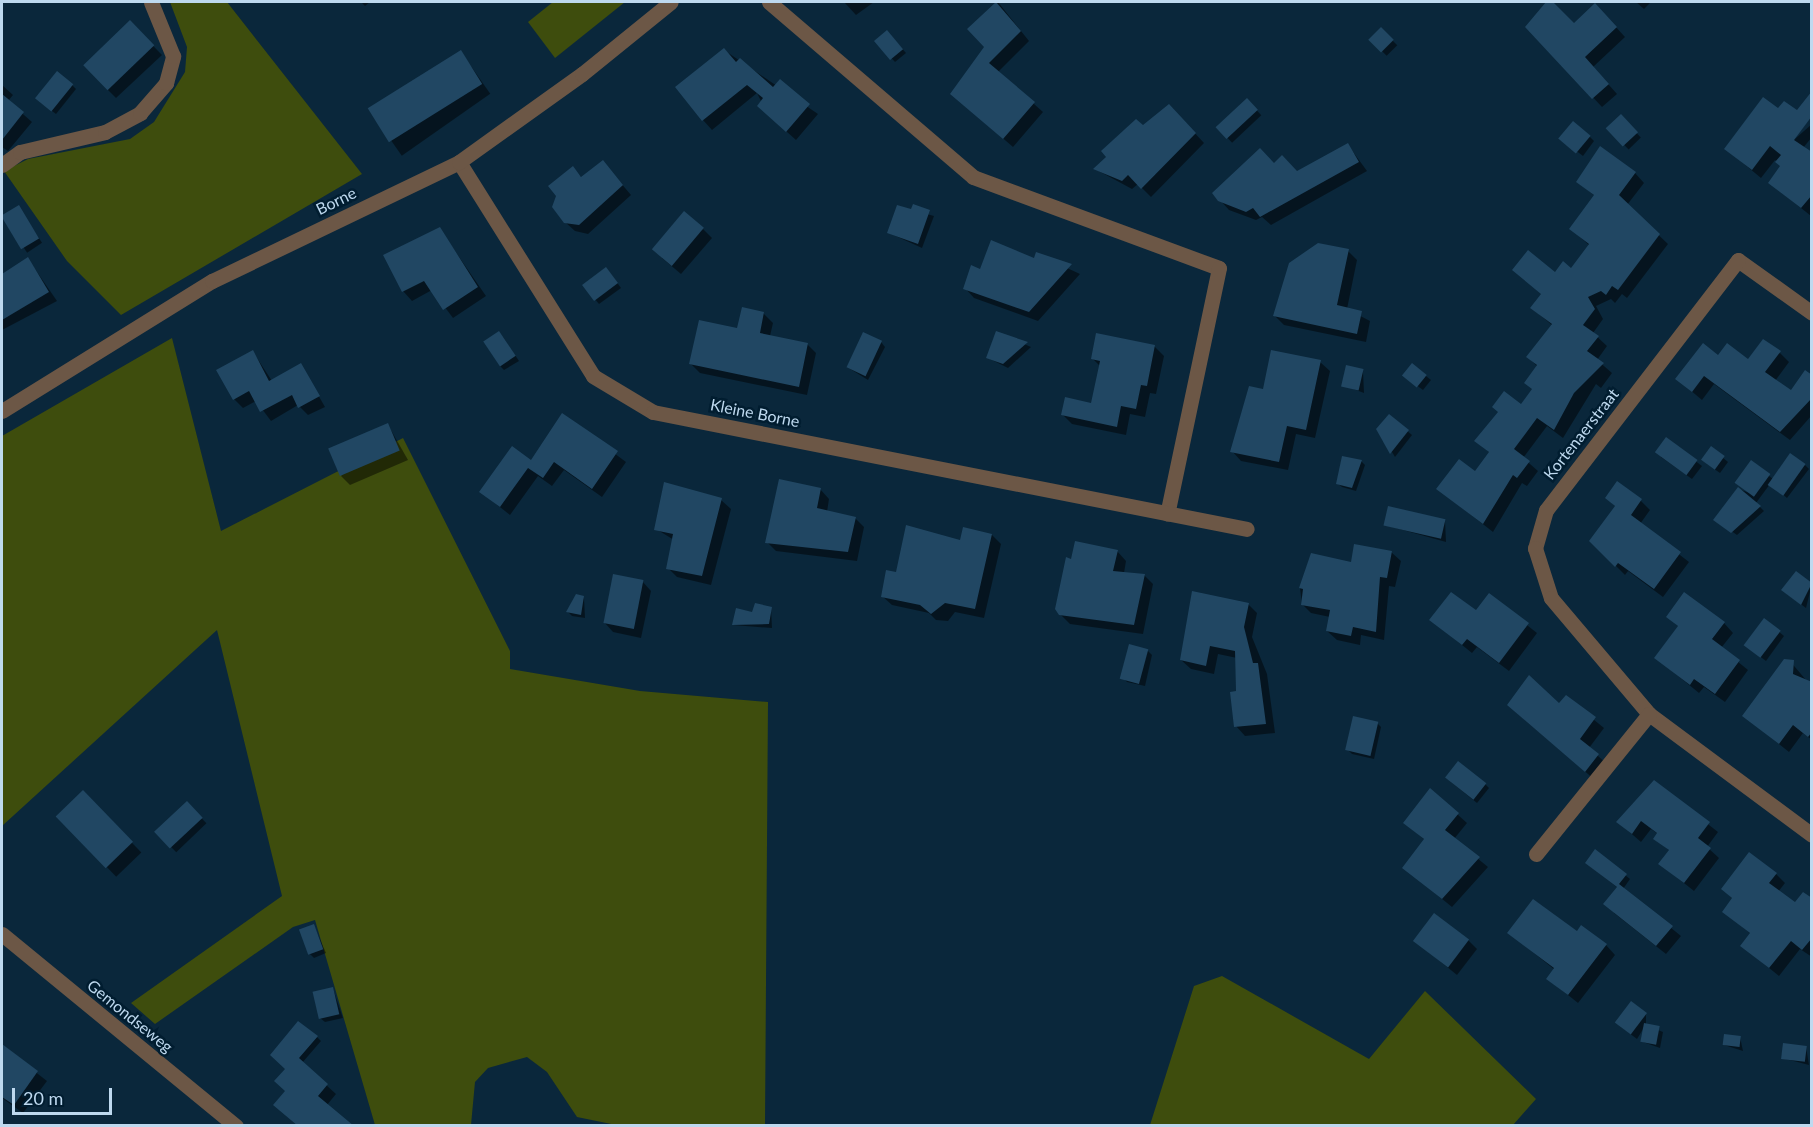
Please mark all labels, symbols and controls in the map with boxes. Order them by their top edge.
street label: Borne [313,183,359,219]
street label: Kortenaerstraat [1540,385,1622,483]
street label: Kleine Borne [709,395,801,431]
street label: Gemondseweg [83,976,177,1056]
scale bar [15,1076,116,1114]
text: 20 m [23,1087,63,1109]

